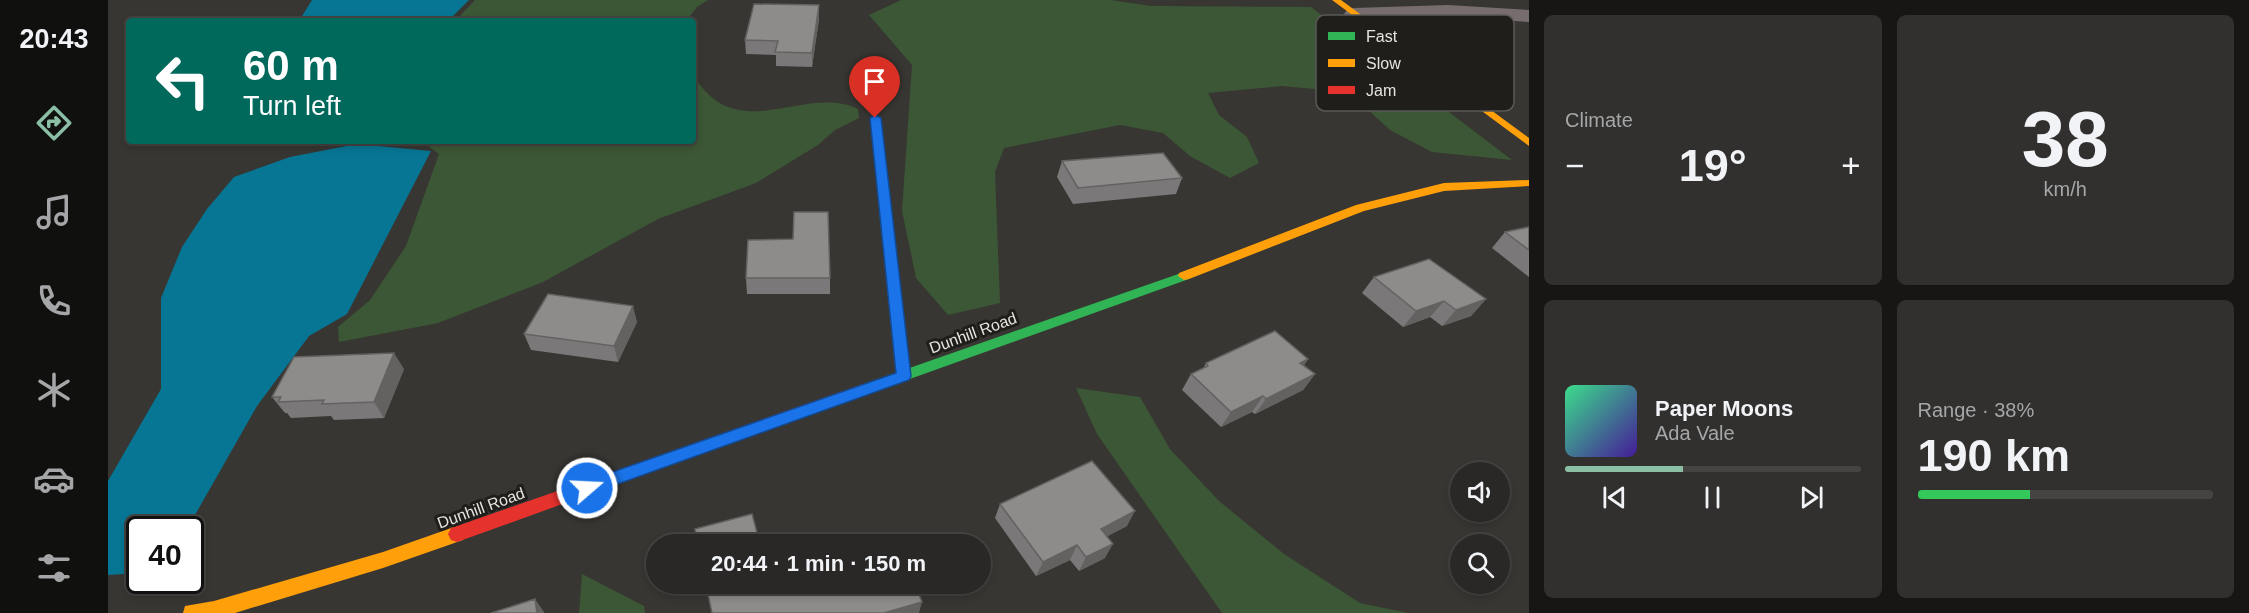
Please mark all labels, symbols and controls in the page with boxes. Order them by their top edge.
legend [1316,15,1514,111]
text: 20:43 [19,24,89,54]
text: Fast [1366,28,1398,45]
icon: left [144,42,222,120]
text: 60 m [243,42,339,89]
text: Slow [1366,55,1401,72]
pin [849,56,900,118]
icon: arrive [858,65,891,98]
text: Jam [1366,82,1396,99]
text: Turn left [243,91,341,121]
text: 38 [2022,95,2109,183]
icon: directions [33,102,75,144]
text: Climate [1565,109,1633,131]
text: 19° [1679,140,1747,191]
text: − [1565,147,1584,184]
text: + [1841,147,1861,184]
text: km/h [2044,178,2087,200]
icon: music [33,191,75,233]
icon: phone [33,280,75,322]
street label: Dunhill Road [927,309,1019,357]
icon: climate [33,369,75,411]
text: Paper Moons [1655,396,1793,421]
text: Range · 38% [1918,399,2034,421]
text: Ada Vale [1655,422,1735,444]
text: 190 km [1918,430,2070,481]
position arrow [555,456,619,520]
icon: car [33,458,75,500]
map controls [1450,462,1510,594]
button: sound [1450,462,1510,522]
icon: previous [1598,481,1631,514]
icon: pause [1696,481,1729,514]
icon: next [1795,481,1828,514]
street label: Dunhill Road [435,484,527,532]
speed limit sign: 40 [126,516,204,594]
button: search [1450,534,1510,594]
icon: filters [33,547,75,589]
text: 20:44 · 1 min · 150 m [711,551,926,576]

